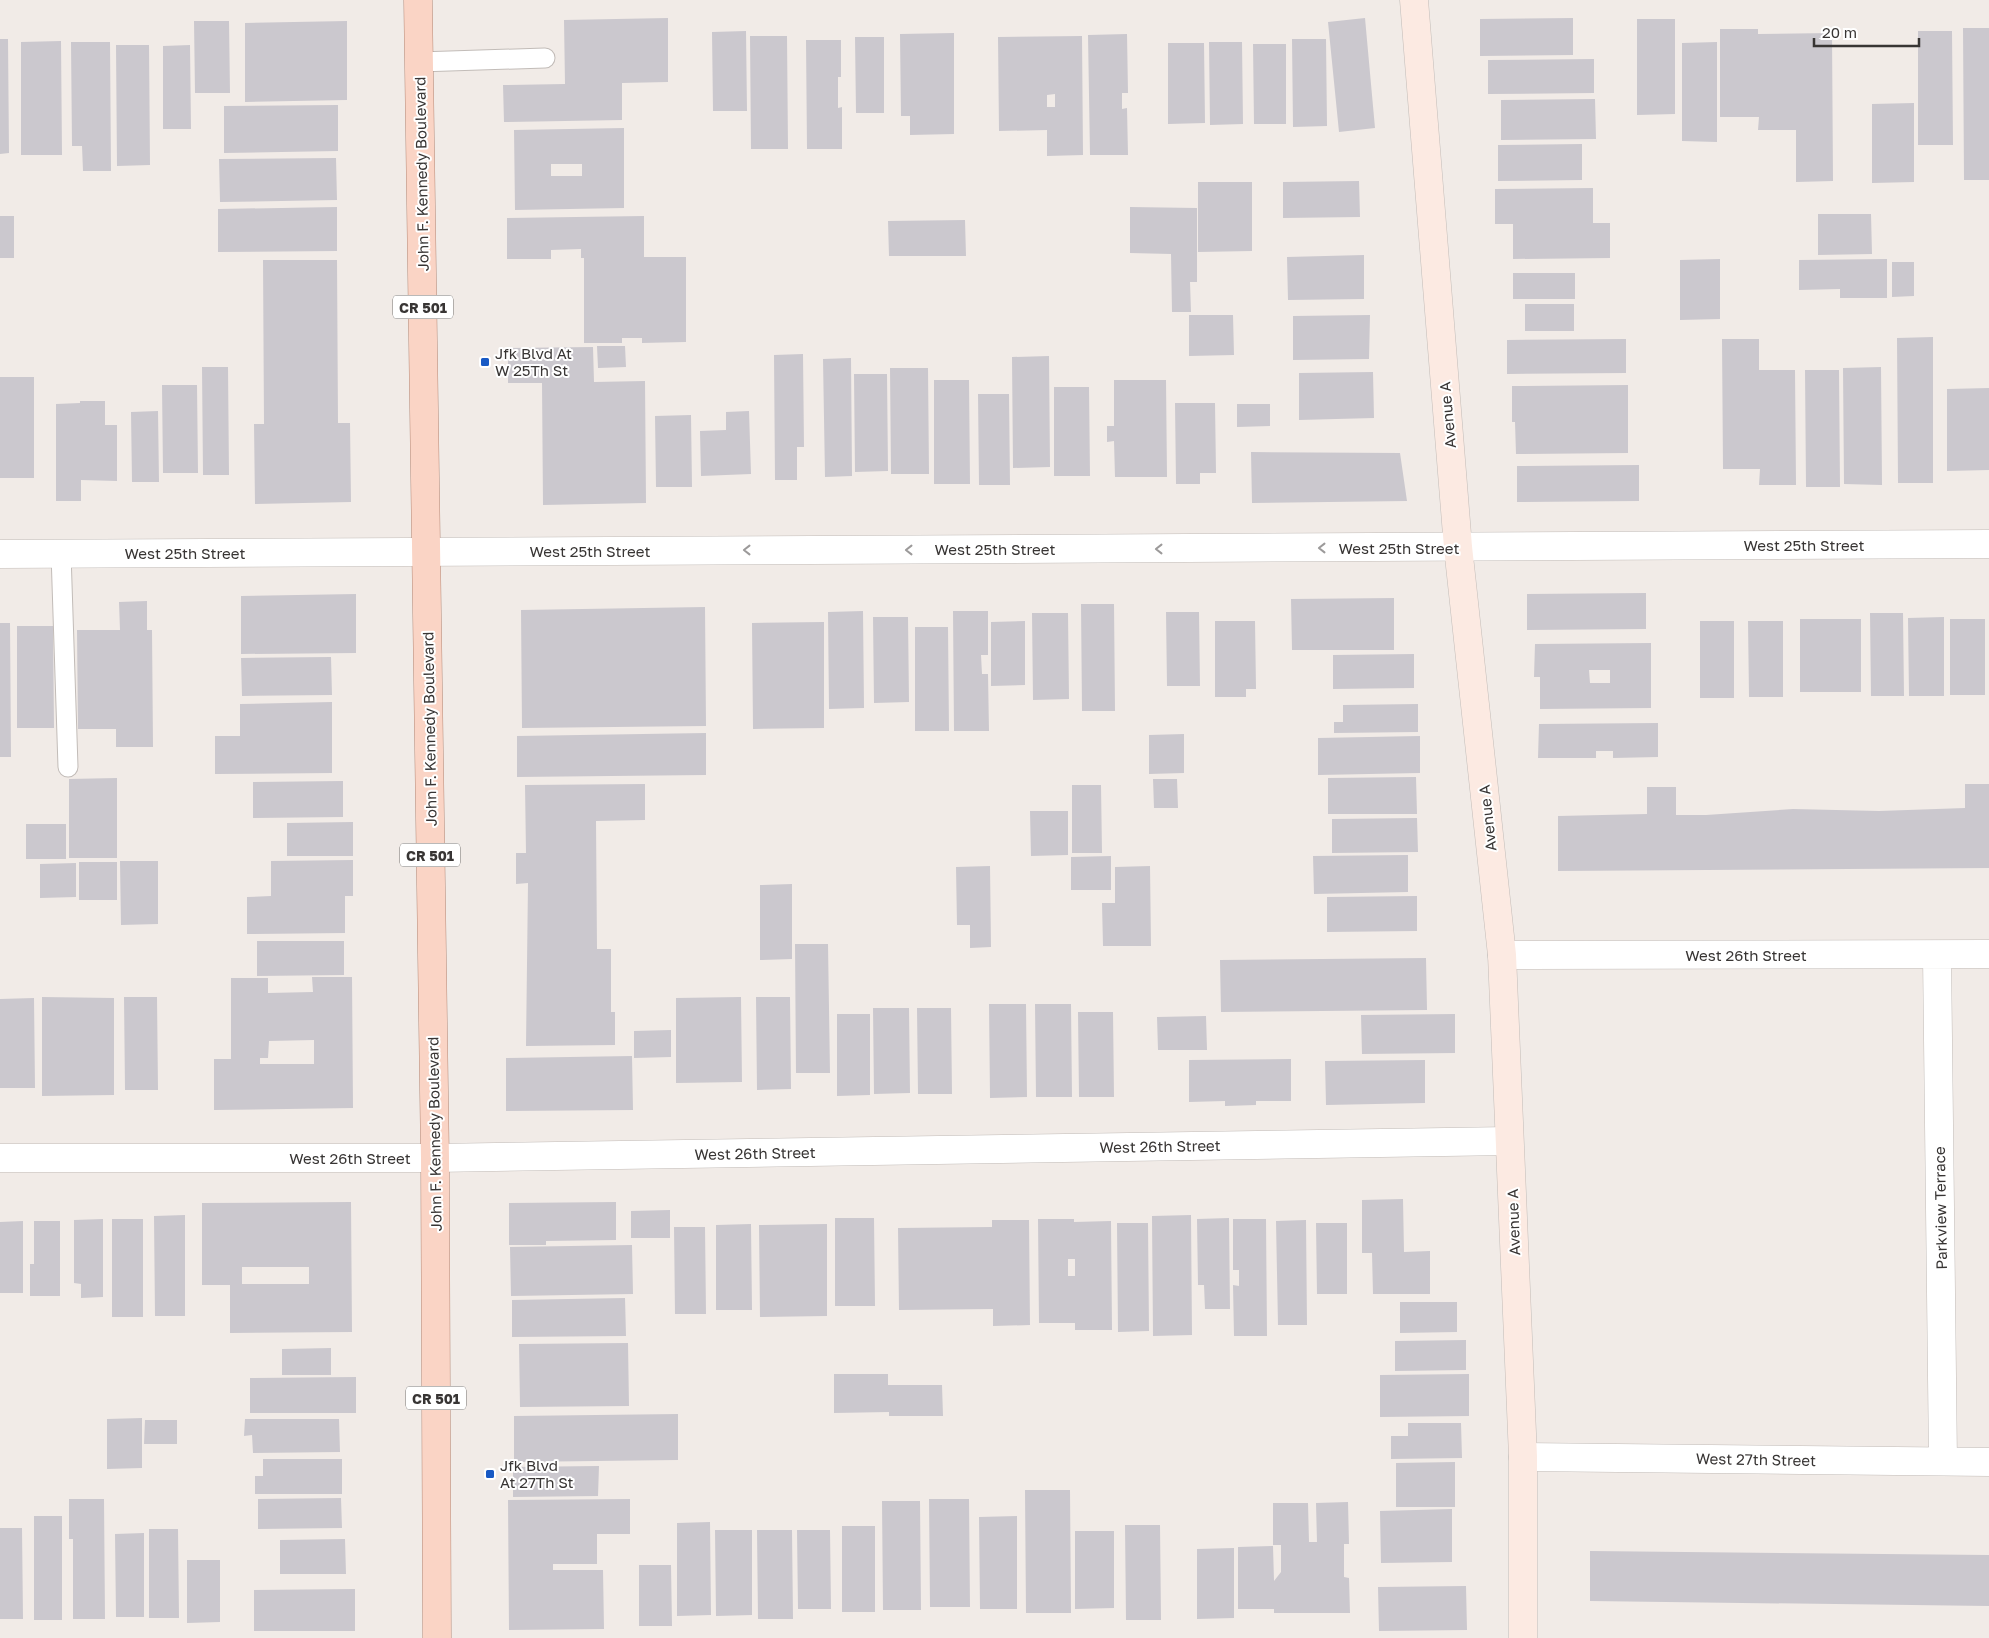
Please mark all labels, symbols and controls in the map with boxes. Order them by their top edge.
scale bar [1814,15,1919,47]
text: 20 m [1822,23,1857,41]
street label: John F. Kennedy Boulevard [410,77,432,271]
road number: CR 501 [393,296,453,318]
place label: Jfk Blvd At W 25Th St [495,344,572,379]
marker: Jfk Blvd At W 25Th St [479,356,491,368]
street label: Avenue A [1435,381,1459,449]
street label: West 25th Street [1744,536,1864,554]
street label: West 25th Street [1339,539,1459,557]
street label: West 25th Street [935,540,1055,558]
street label: West 25th Street [530,542,650,560]
one-way arrow [1318,543,1326,553]
street label: West 25th Street [125,544,245,562]
one-way arrow [1155,544,1163,554]
one-way arrow [743,545,751,556]
one-way arrow [905,545,913,555]
street label: John F. Kennedy Boulevard [418,632,440,826]
street label: Avenue A [1475,784,1499,852]
road number: CR 501 [400,844,460,866]
street label: West 26th Street [1685,946,1807,964]
street label: John F. Kennedy Boulevard [423,1037,445,1231]
street label: West 26th Street [1099,1136,1221,1156]
street label: West 26th Street [694,1143,816,1163]
street label: Parkview Terrace [1930,1146,1950,1270]
street label: West 26th Street [289,1149,411,1167]
street label: Avenue A [1503,1188,1523,1256]
road number: CR 501 [406,1386,466,1410]
street label: West 27th Street [1696,1449,1816,1469]
place label: Jfk Blvd At 27Th St [500,1456,573,1491]
marker: Jfk Blvd At 27Th St [484,1468,496,1480]

